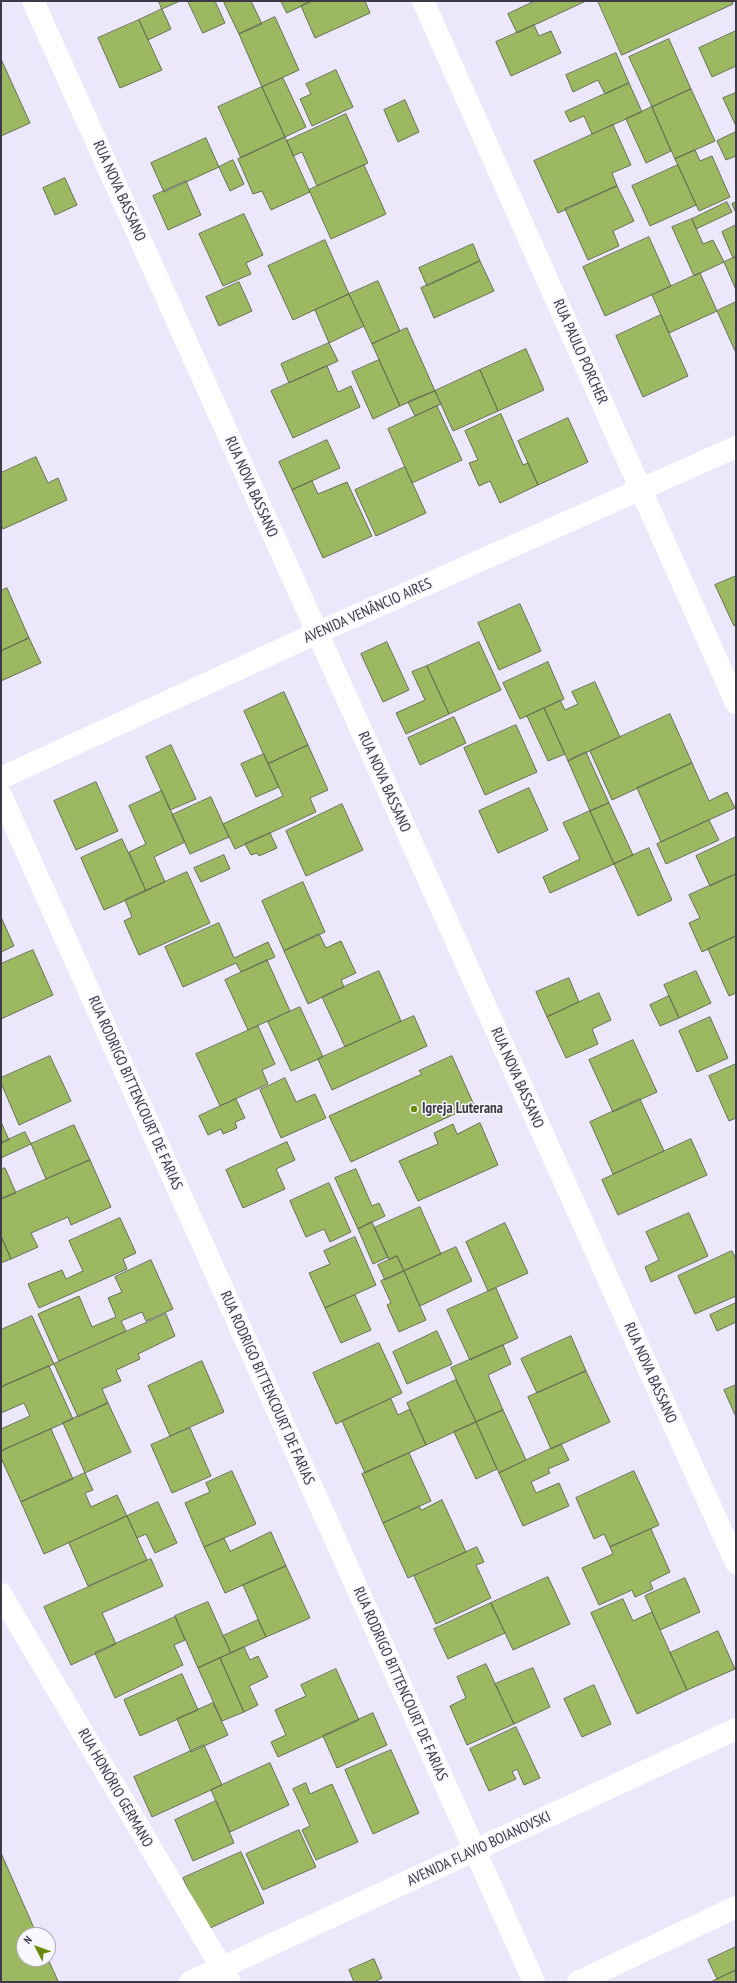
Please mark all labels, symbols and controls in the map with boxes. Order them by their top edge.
street label: RUA NOVA BASSANO [89,138,149,244]
street label: RUA PAULO PORCHER [549,297,611,407]
street label: RUA NOVA BASSANO [221,434,281,540]
street label: AVENIDA VENÂNCIO AIRES [301,575,435,647]
street label: RUA NOVA BASSANO [354,729,414,835]
street label: RUA RODRIGO BITTENCOURT DE FARIAS [84,993,186,1193]
street label: RUA NOVA BASSANO [487,1025,547,1131]
place label: Igreja Luterana [422,1100,503,1118]
marker: Igreja Luterana [409,1104,419,1114]
street label: RUA RODRIGO BITTENCOURT DE FARIAS [216,1288,318,1488]
street label: RUA NOVA BASSANO [620,1320,680,1426]
street label: RUA RODRIGO BITTENCOURT DE FARIAS [349,1584,451,1784]
street label: RUA HONÓRIO GERMANO [74,1725,156,1851]
street label: AVENIDA FLAVIO BOIANOVSKI [404,1808,554,1890]
north arrow [16,1927,56,1967]
text: N [20,1933,35,1947]

